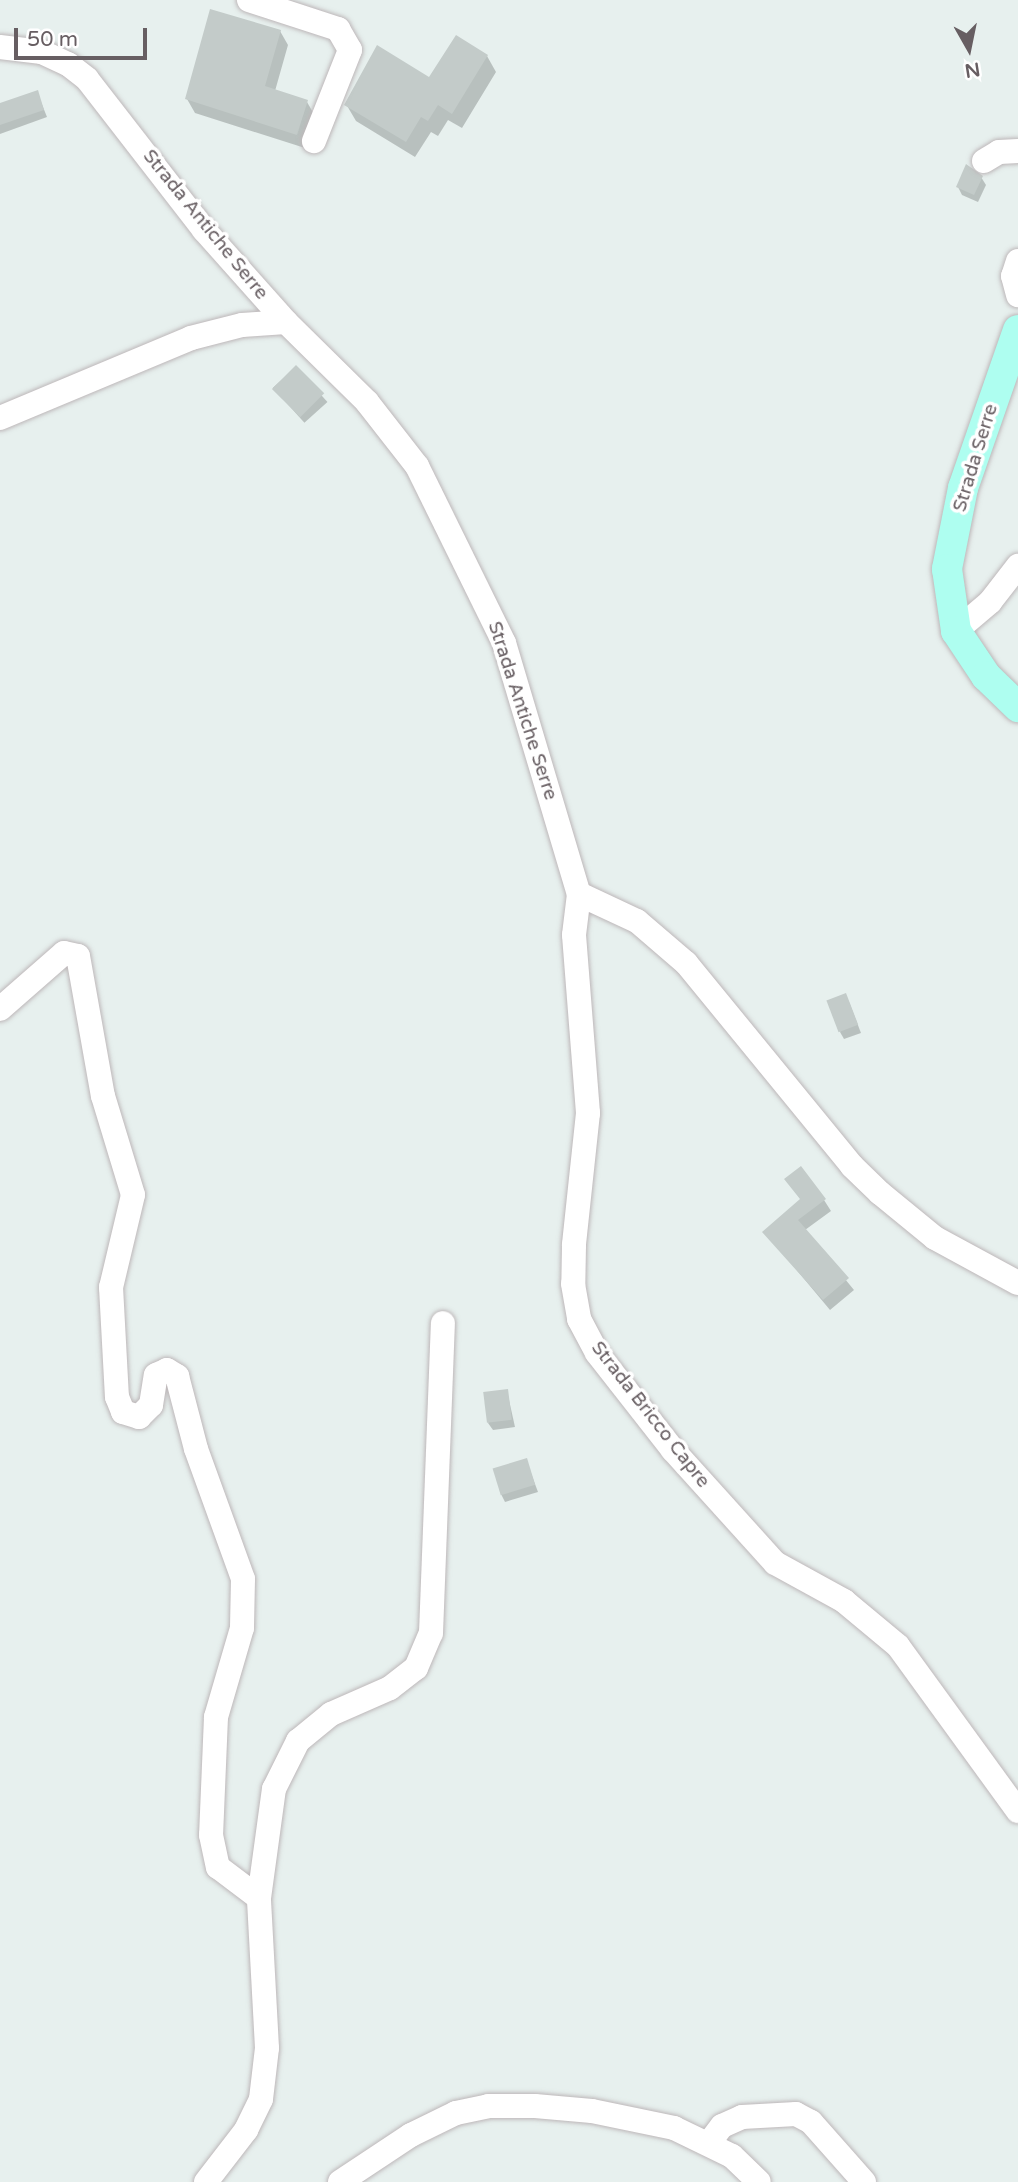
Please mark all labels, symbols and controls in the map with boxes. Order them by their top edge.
scale bar [18,14,150,58]
north arrow [934,14,1004,84]
text: 50 m [27,27,78,52]
text: N [963,58,982,82]
street label: Strada Antiche Serre [137,145,273,305]
street label: Strada Serre [949,401,1003,515]
street label: Strada Antiche Serre [482,619,562,803]
street label: Strada Bricco Capre [586,1337,714,1493]

